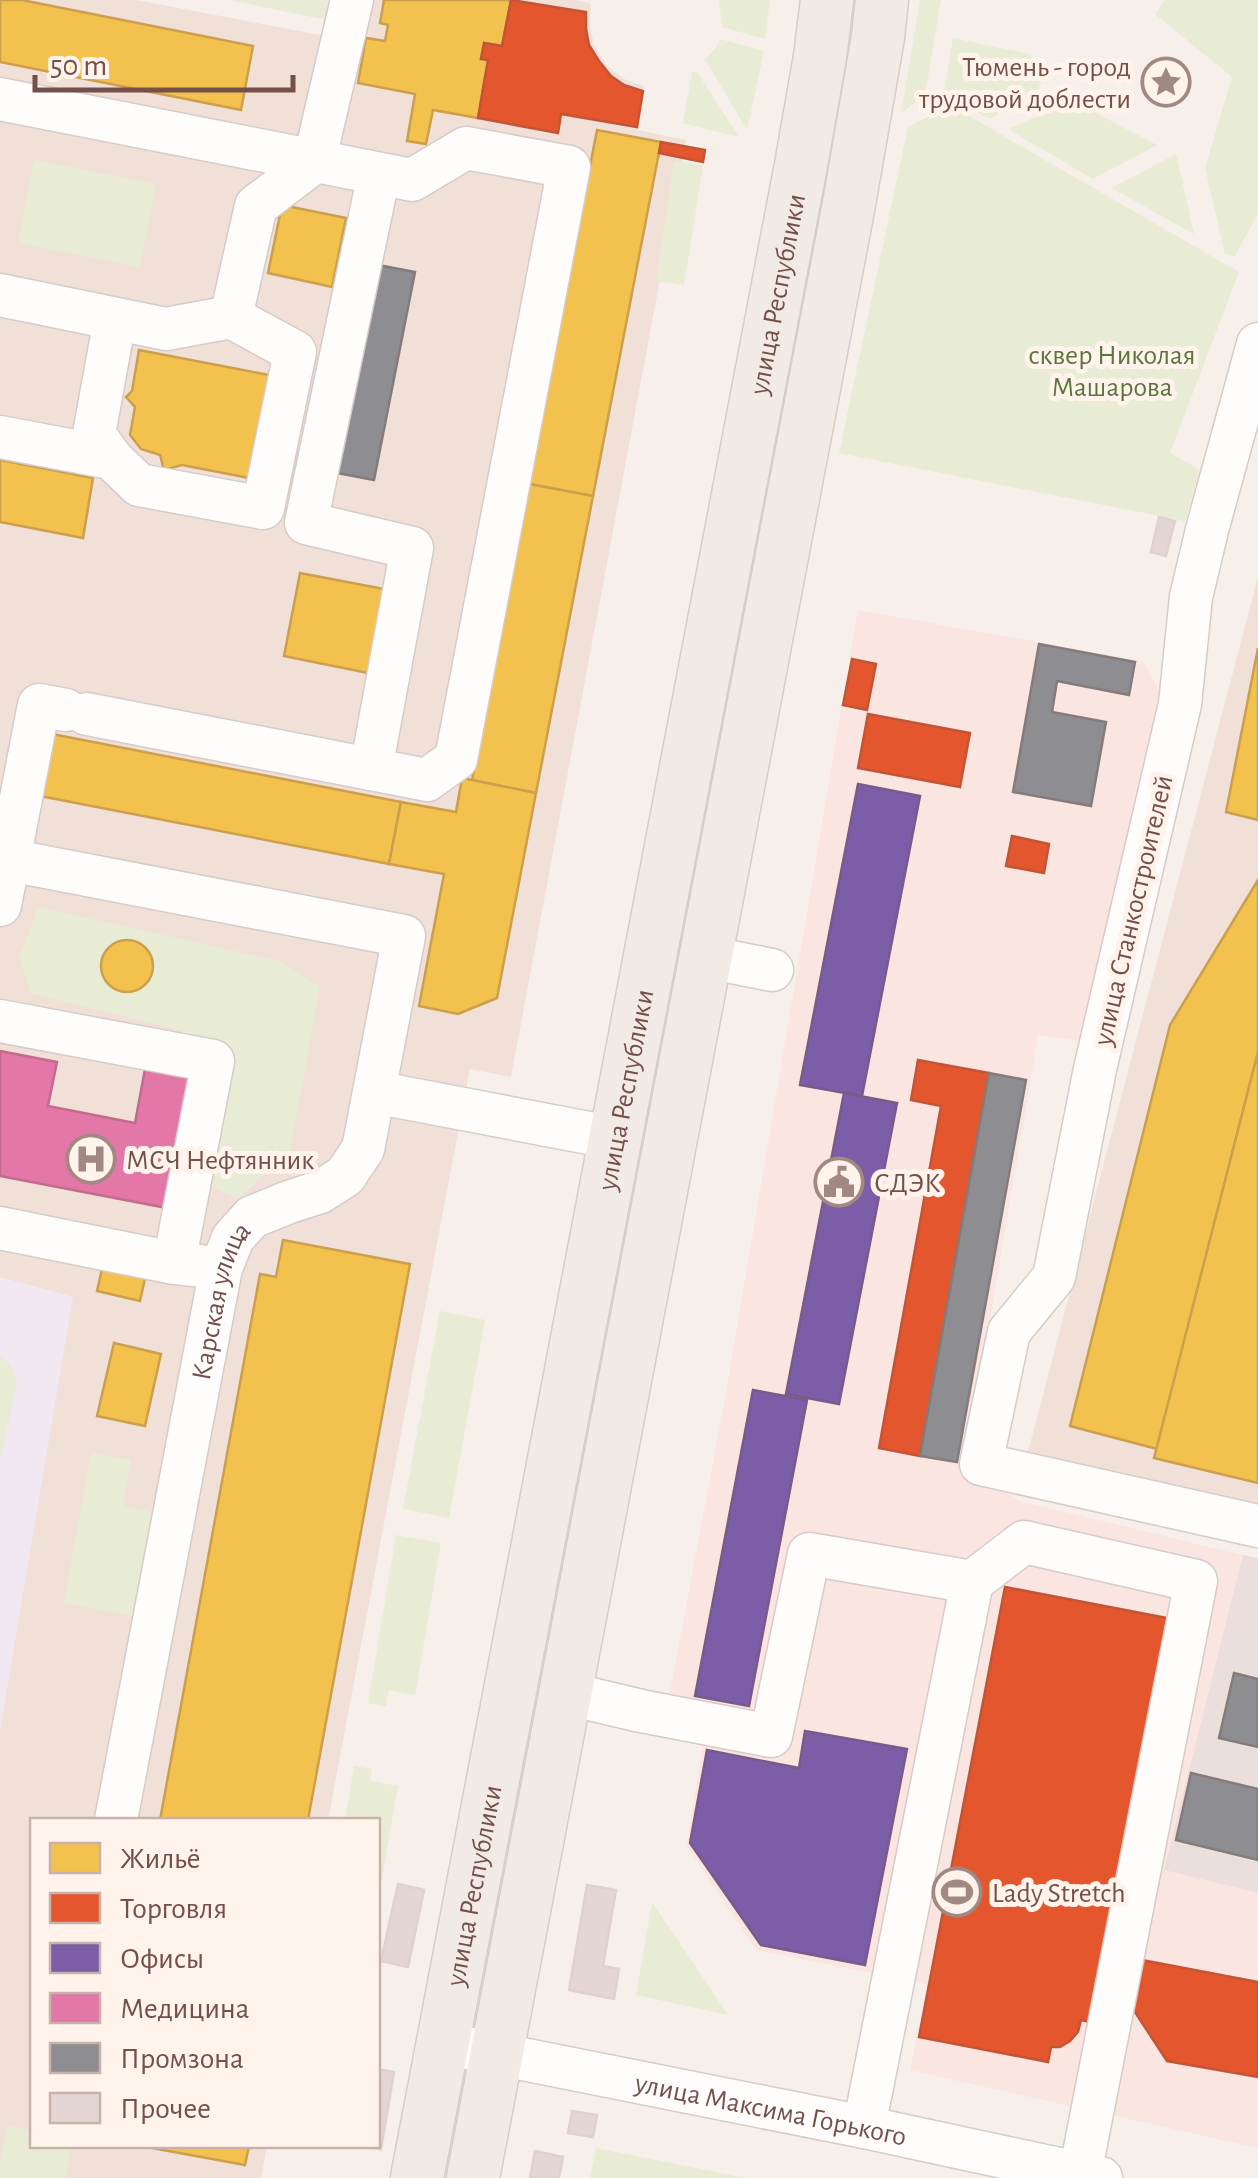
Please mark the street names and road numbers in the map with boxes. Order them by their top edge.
street label: улица Республики [745,191,811,398]
street label: улица Станкостроителей [1089,773,1179,1049]
street label: улица Республики [594,987,659,1194]
street label: Карская улица [188,1217,257,1383]
street label: улица Республики [442,1783,508,1989]
street label: улица Максима Горького [632,2070,909,2152]

